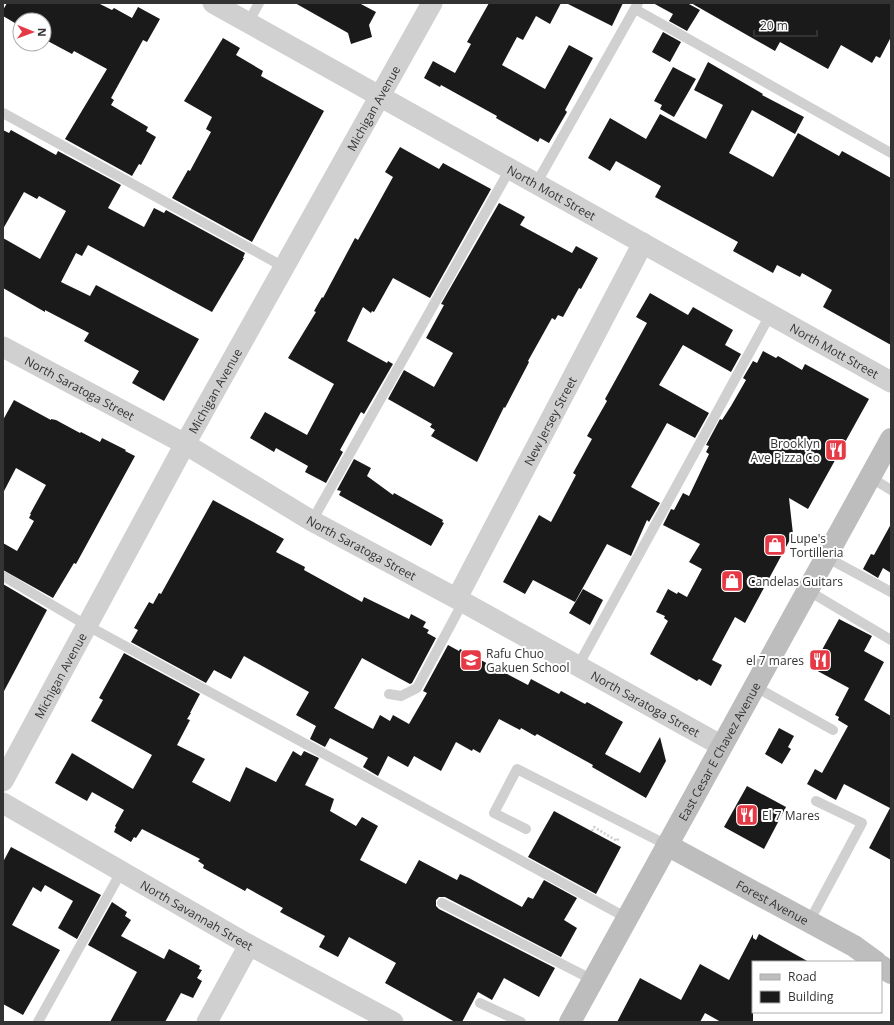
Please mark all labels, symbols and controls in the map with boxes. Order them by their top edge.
north arrow [12,12,52,52]
scale bar [754,12,817,38]
text: 20 m [760,17,788,34]
text: N [35,28,50,37]
street label: Michigan Avenue [342,62,404,154]
street label: North Mott Street [504,161,599,224]
street label: North Mott Street [787,319,882,382]
street label: Michigan Avenue [184,345,246,437]
street label: North Saratoga Street [22,352,138,424]
street label: New Jersey Street [519,373,580,468]
place label: Brooklyn Ave Pizza Co [751,435,820,466]
restaurant icon: Brooklyn Ave Pizza Co [823,437,849,463]
street label: North Saratoga Street [303,511,419,584]
place label: Lupe's Tortilleria [790,530,843,561]
shop icon: Lupe's Tortilleria [762,532,788,558]
shop icon: Candelas Guitars [719,568,745,594]
place label: Candelas Guitars [748,573,843,590]
street label: Michigan Avenue [30,629,90,721]
place label: Rafu Chuo Gakuen School [486,645,569,676]
school or university icon: Rafu Chuo Gakuen School [458,647,484,673]
restaurant icon: el 7 mares [807,647,833,673]
place label: el 7 mares [746,652,804,669]
street label: North Saratoga Street [588,666,703,741]
street label: East Cesar E Chavez Avenue [674,679,764,824]
restaurant icon: El 7 Mares [734,802,760,828]
place label: El 7 Mares [762,807,820,824]
street label: North Savannah Street [138,876,256,954]
street label: Forest Avenue [733,876,812,929]
legend [752,961,882,1013]
text: Road [788,968,817,985]
text: Building [788,988,834,1005]

